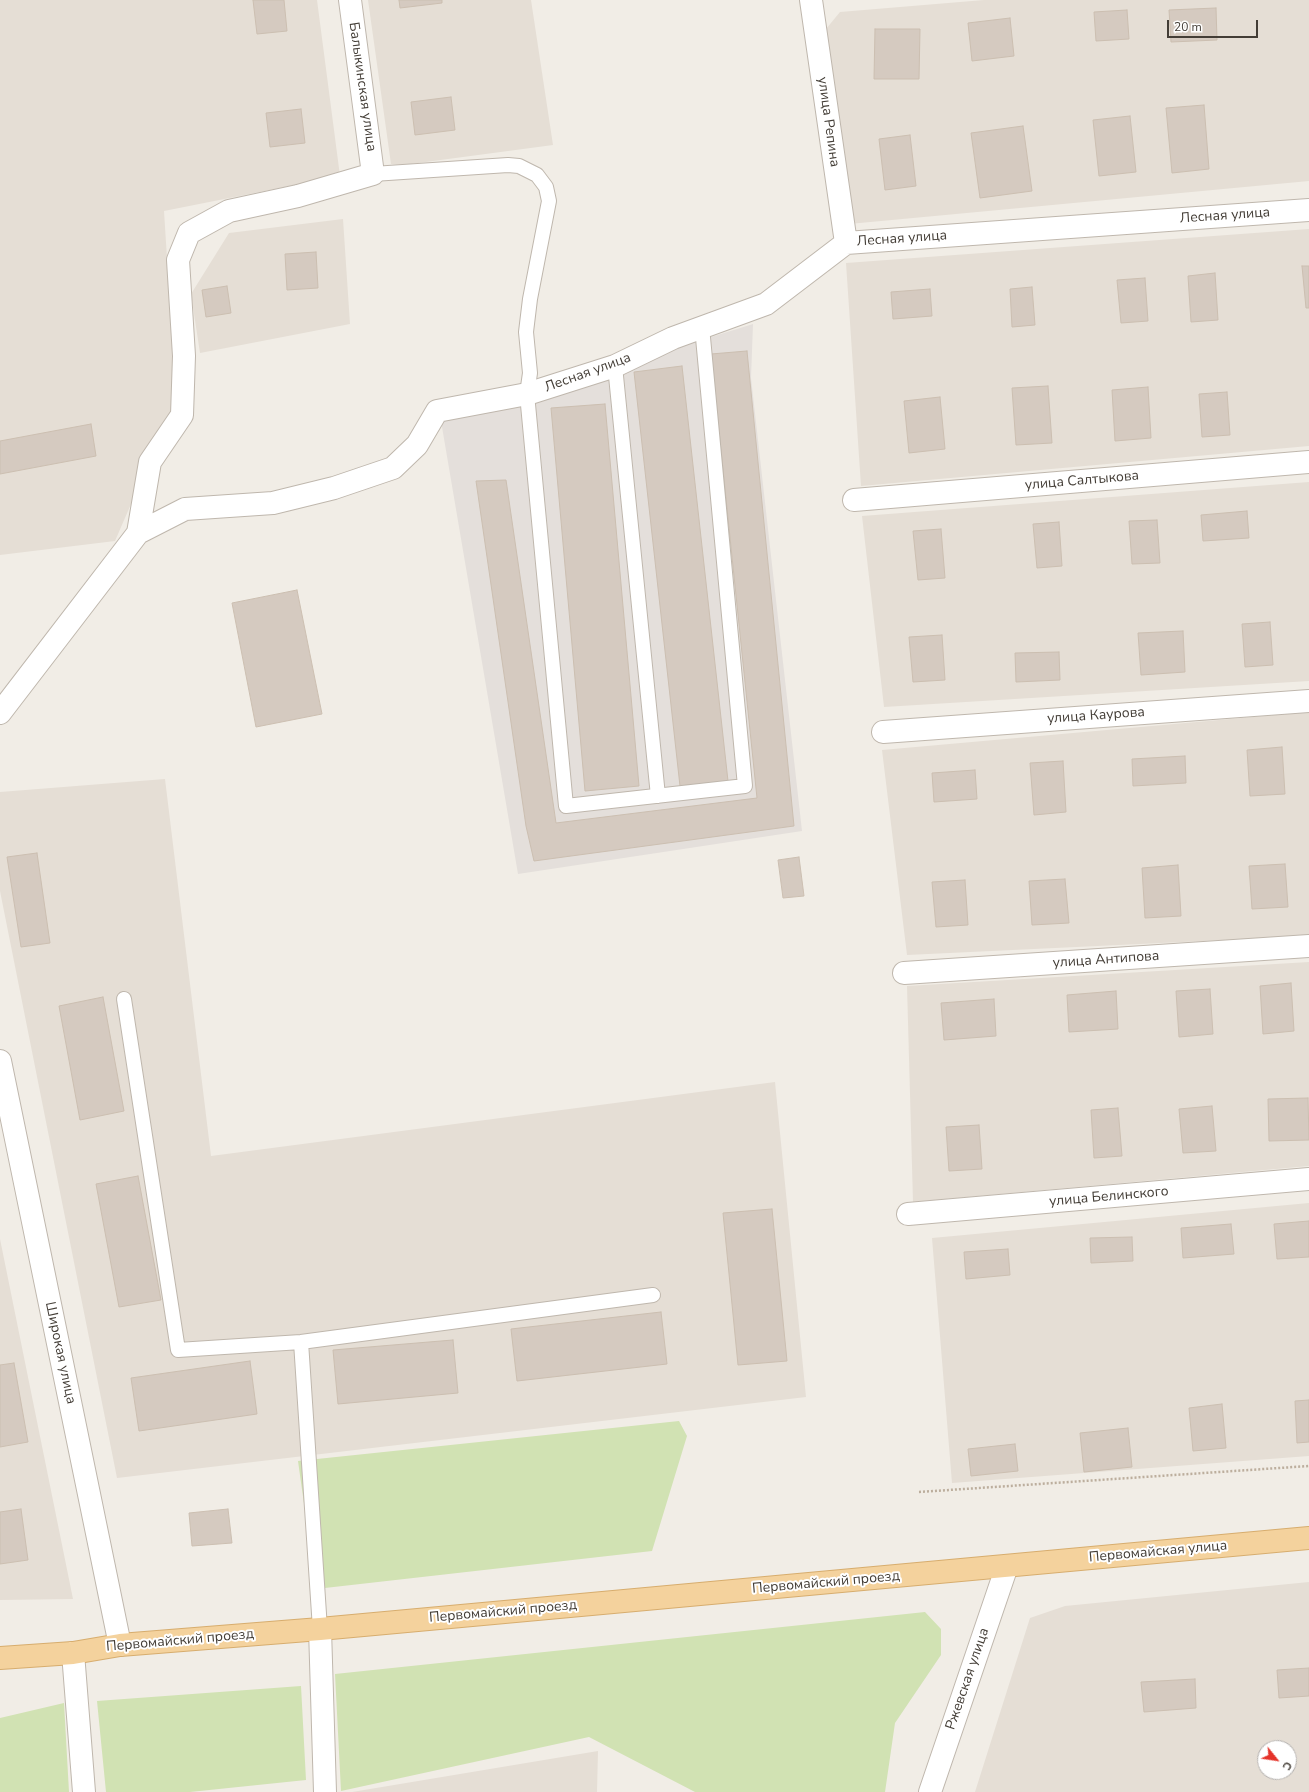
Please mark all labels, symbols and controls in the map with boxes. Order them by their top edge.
scale bar [1169,12,1260,38]
text: 20 m [1174,19,1202,35]
street label: Балыкинская улица [345,21,379,153]
street label: улица Репина [813,76,843,168]
street label: Лесная улица [1179,204,1271,228]
street label: Лесная улица [856,227,948,251]
street label: Лесная улица [543,350,633,396]
street label: улица Салтыкова [1024,468,1140,494]
street label: улица Каурова [1047,704,1145,728]
street label: улица Антипова [1052,948,1160,972]
street label: улица Белинского [1049,1183,1169,1211]
street label: Широкая улица [41,1300,79,1406]
street label: Первомайская улица [1088,1538,1228,1566]
street label: Первомайский проезд [751,1568,901,1598]
street label: Первомайский проезд [428,1597,578,1627]
street label: Первомайский проезд [105,1626,255,1656]
street label: Ржевская улица [943,1626,993,1732]
north arrow [1257,1740,1297,1780]
text: С [1279,1759,1295,1773]

